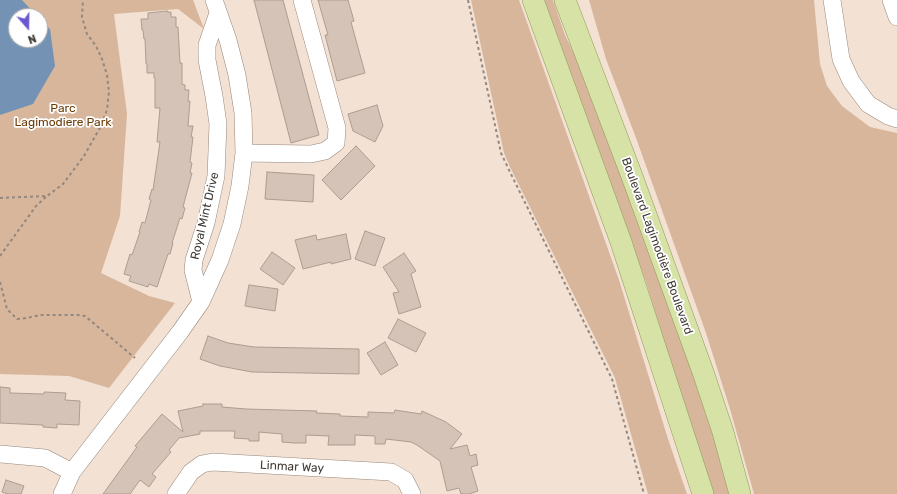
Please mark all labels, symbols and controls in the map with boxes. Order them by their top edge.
north arrow [8,8,48,48]
text: N [26,31,38,46]
park label: Parc Lagimodiere Park [15,102,111,130]
street label: Boulevard Lagimodière Boulevard [618,156,696,336]
street label: Royal Mint Drive [188,171,222,261]
street label: Linmar Way [260,458,324,476]

